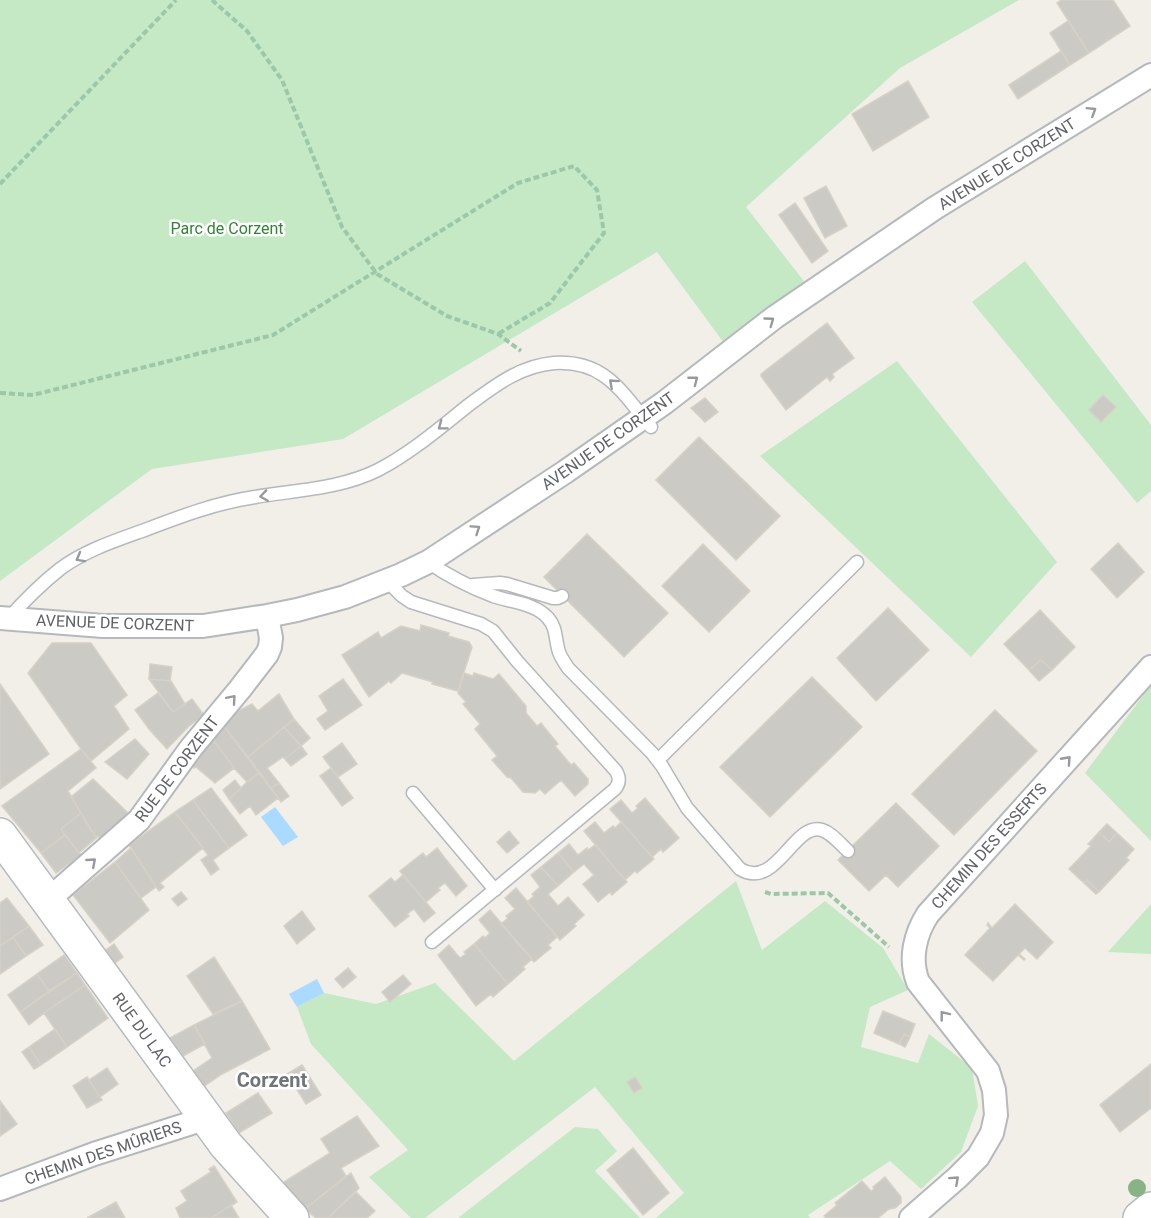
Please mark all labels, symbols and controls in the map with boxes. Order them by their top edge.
one-way arrow [1086,107,1096,119]
street label: AVENUE DE CORZENT [935,114,1079,214]
park label: Parc de Corzent [170,219,284,238]
one-way arrow [764,317,775,328]
one-way arrow [687,376,698,387]
one-way arrow [609,379,620,390]
street label: AVENUE DE CORZENT [538,388,679,494]
one-way arrow [437,419,448,430]
one-way arrow [259,489,268,501]
one-way arrow [470,525,480,537]
one-way arrow [76,551,86,562]
street label: AVENUE DE CORZENT [36,611,195,635]
one-way arrow [224,695,235,706]
street label: RUE DE CORZENT [131,712,223,826]
one-way arrow [1060,756,1071,767]
street label: CHEMIN DES ESSERTS [927,779,1051,913]
one-way arrow [85,858,96,869]
street label: RUE DU LAC [109,989,175,1071]
one-way arrow [940,1011,951,1022]
district label: Corzent [237,1068,307,1092]
street label: CHEMIN DES MÛRIERS [22,1117,184,1189]
one-way arrow [948,1176,958,1187]

